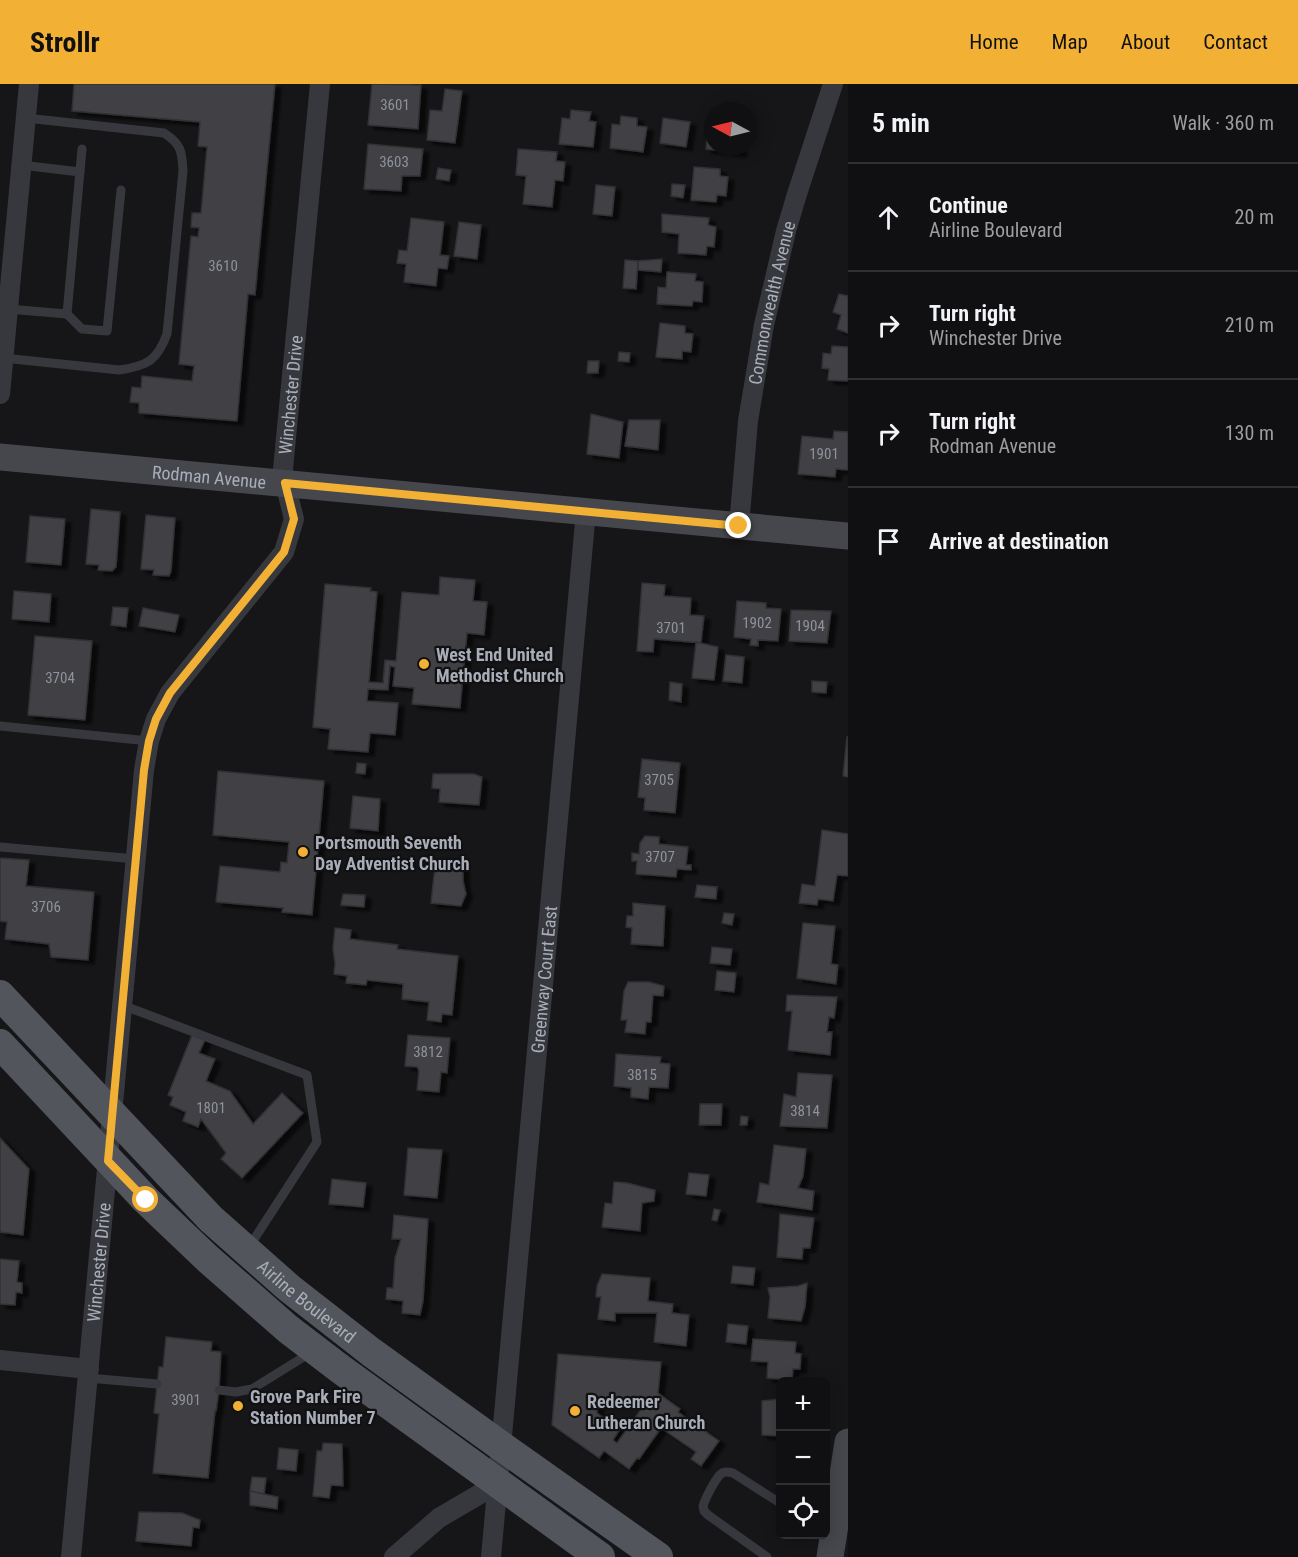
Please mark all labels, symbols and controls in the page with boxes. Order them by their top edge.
text: Strollr [30,26,100,59]
text: Home [969,30,1019,54]
text: Map [1052,30,1088,54]
text: About [1121,30,1170,54]
text: Contact [1203,30,1268,54]
house number: 3601 [380,96,410,114]
north arrow [704,102,758,156]
text: 5 min [872,108,930,138]
text: Walk · 360 m [1173,111,1274,135]
house number: 3603 [379,153,409,171]
text: Continue [929,193,1008,218]
icon: ahead [872,201,905,234]
text: 20 m [1235,205,1274,229]
street label: Commonwealth Avenue [744,218,799,386]
text: Airline Boulevard [929,218,1062,242]
house number: 3610 [208,257,238,275]
text: Turn right [929,301,1016,326]
icon: right [872,309,905,342]
text: 210 m [1225,313,1274,337]
text: Winchester Drive [929,326,1062,350]
street label: Winchester Drive [274,334,306,455]
text: Turn right [929,409,1016,434]
icon: right [872,417,905,450]
text: 130 m [1225,421,1274,445]
text: Rodman Avenue [929,434,1056,458]
house number: 1901 [809,445,839,463]
street label: Rodman Avenue [151,461,267,492]
route end [725,512,751,538]
icon: arrive [872,525,905,558]
text: Arrive at destination [929,529,1109,554]
house number: 1902 [742,614,772,632]
house number: 1904 [795,617,825,635]
house number: 3701 [656,619,686,637]
place label: West End United Methodist Church [436,644,564,686]
marker: West End United Methodist Church [417,657,431,671]
house number: 3704 [45,669,75,687]
house number: 3705 [644,771,674,789]
place label: Portsmouth Seventh Day Adventist Church [315,832,470,874]
marker: Portsmouth Seventh Day Adventist Church [296,845,310,859]
house number: 3707 [645,848,675,866]
house number: 3706 [31,898,61,916]
street label: Greenway Court East [526,905,561,1054]
house number: 3812 [413,1043,443,1061]
house number: 3815 [627,1066,657,1084]
house number: 1801 [196,1099,226,1117]
house number: 3814 [790,1102,820,1120]
route start [132,1186,158,1212]
street label: Winchester Drive [82,1202,114,1323]
street label: Airline Boulevard [254,1255,360,1347]
map controls [776,1377,830,1539]
button: + [776,1377,830,1431]
place label: Grove Park Fire Station Number 7 [250,1386,376,1428]
house number: 3901 [171,1391,201,1409]
place label: Redeemer Lutheran Church [587,1391,705,1433]
marker: Grove Park Fire Station Number 7 [231,1399,245,1413]
marker: Redeemer Lutheran Church [568,1404,582,1418]
button: − [776,1431,830,1485]
button: locate [776,1485,830,1539]

